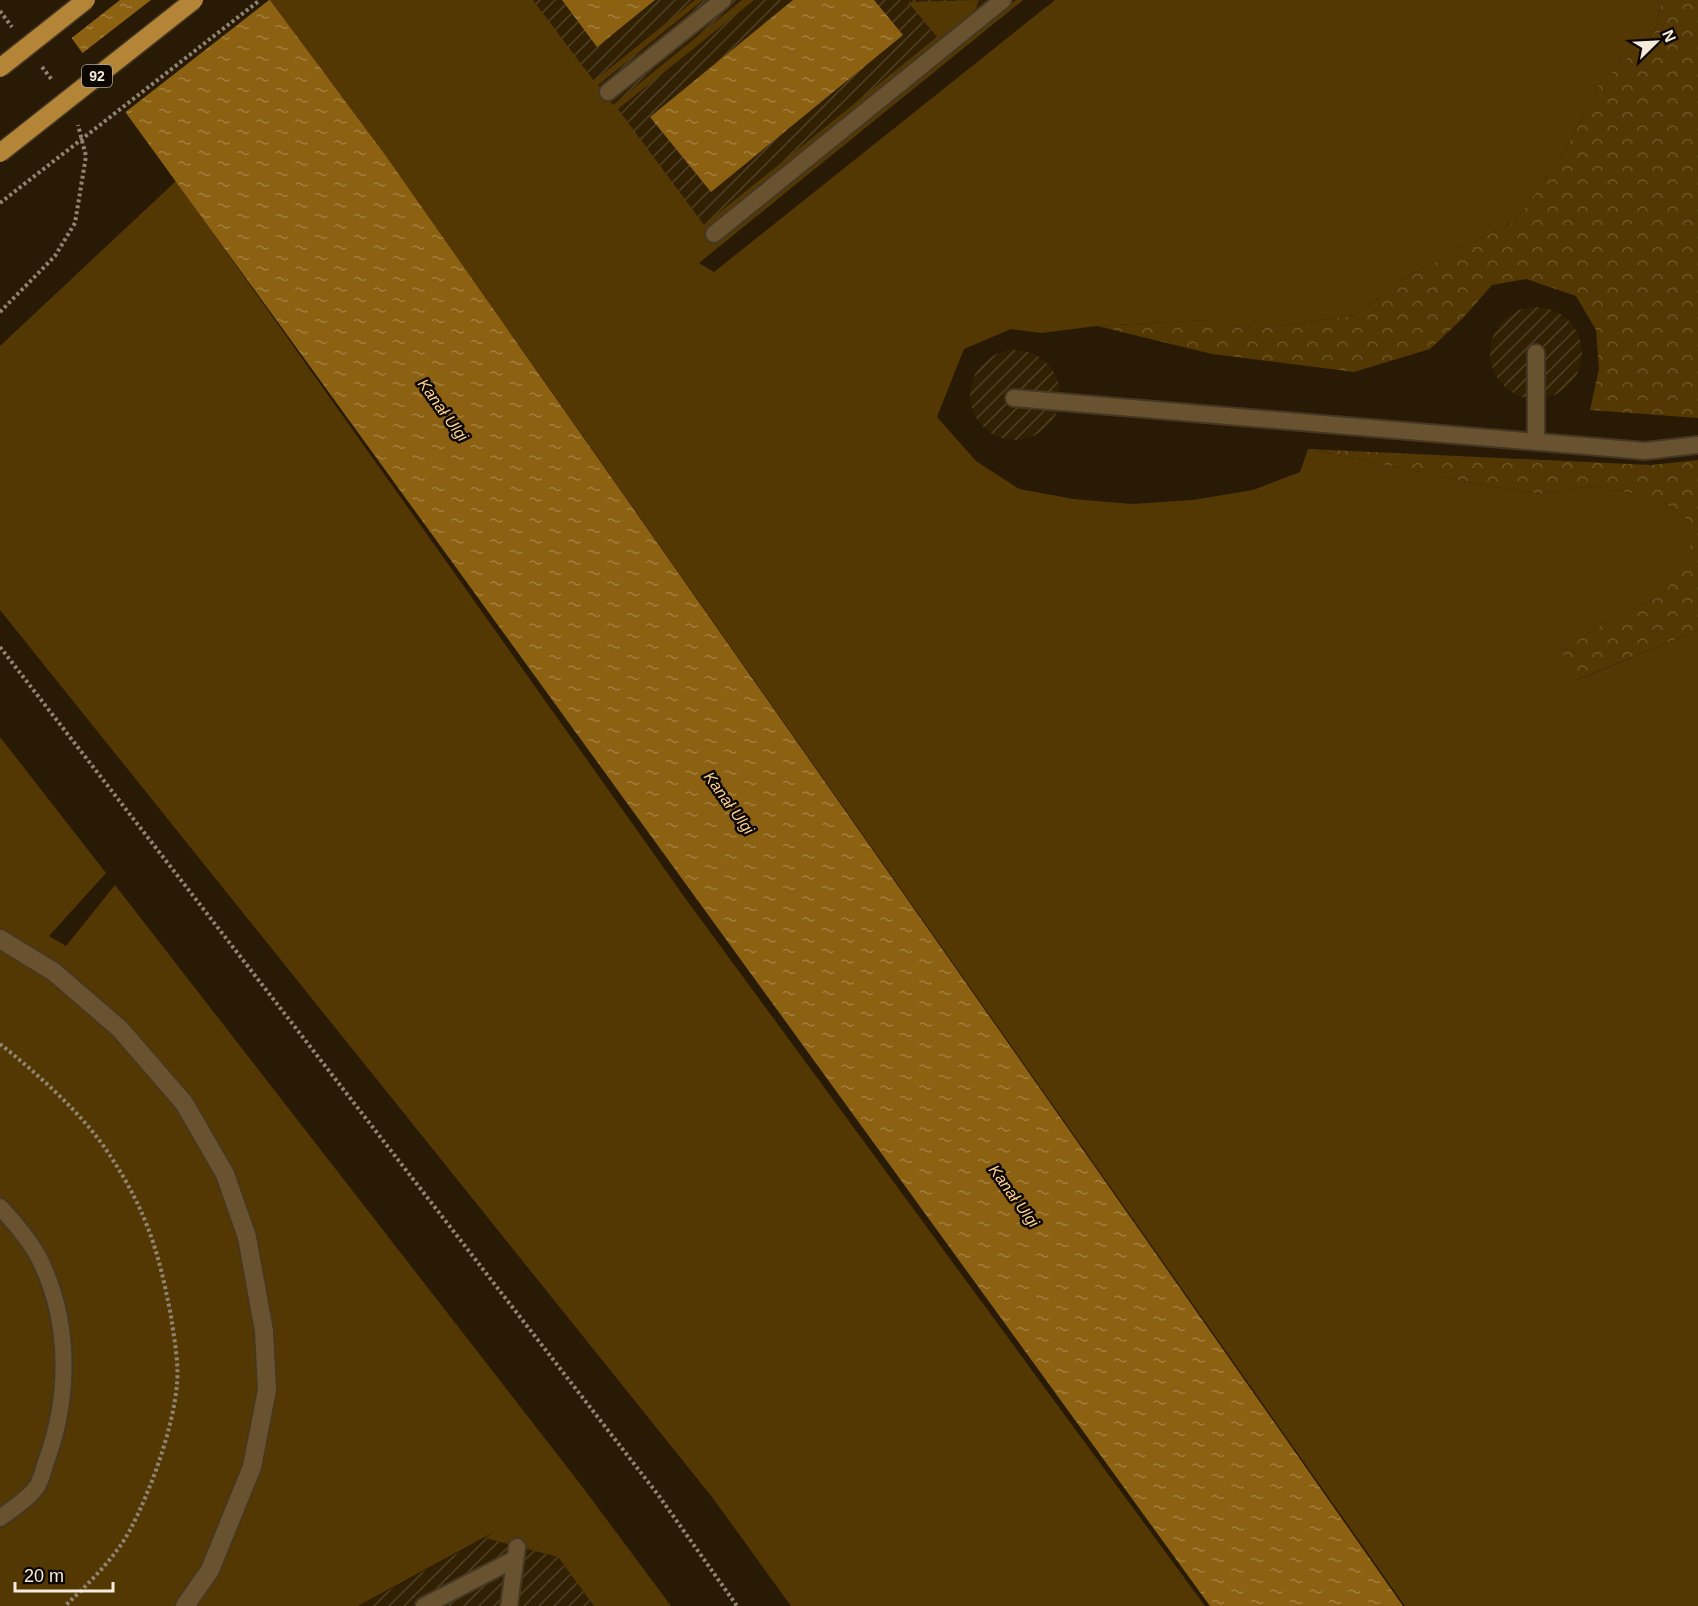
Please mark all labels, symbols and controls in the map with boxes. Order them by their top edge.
north arrow [1626,12,1686,72]
text: N [1659,27,1679,45]
road number: 92 [82,65,112,87]
water label: Kanał Ulgi [415,375,472,445]
water label: Kanał Ulgi [701,768,758,838]
water label: Kanał Ulgi [986,1161,1043,1231]
scale bar [15,1555,112,1593]
text: 20 m [24,1566,64,1586]

